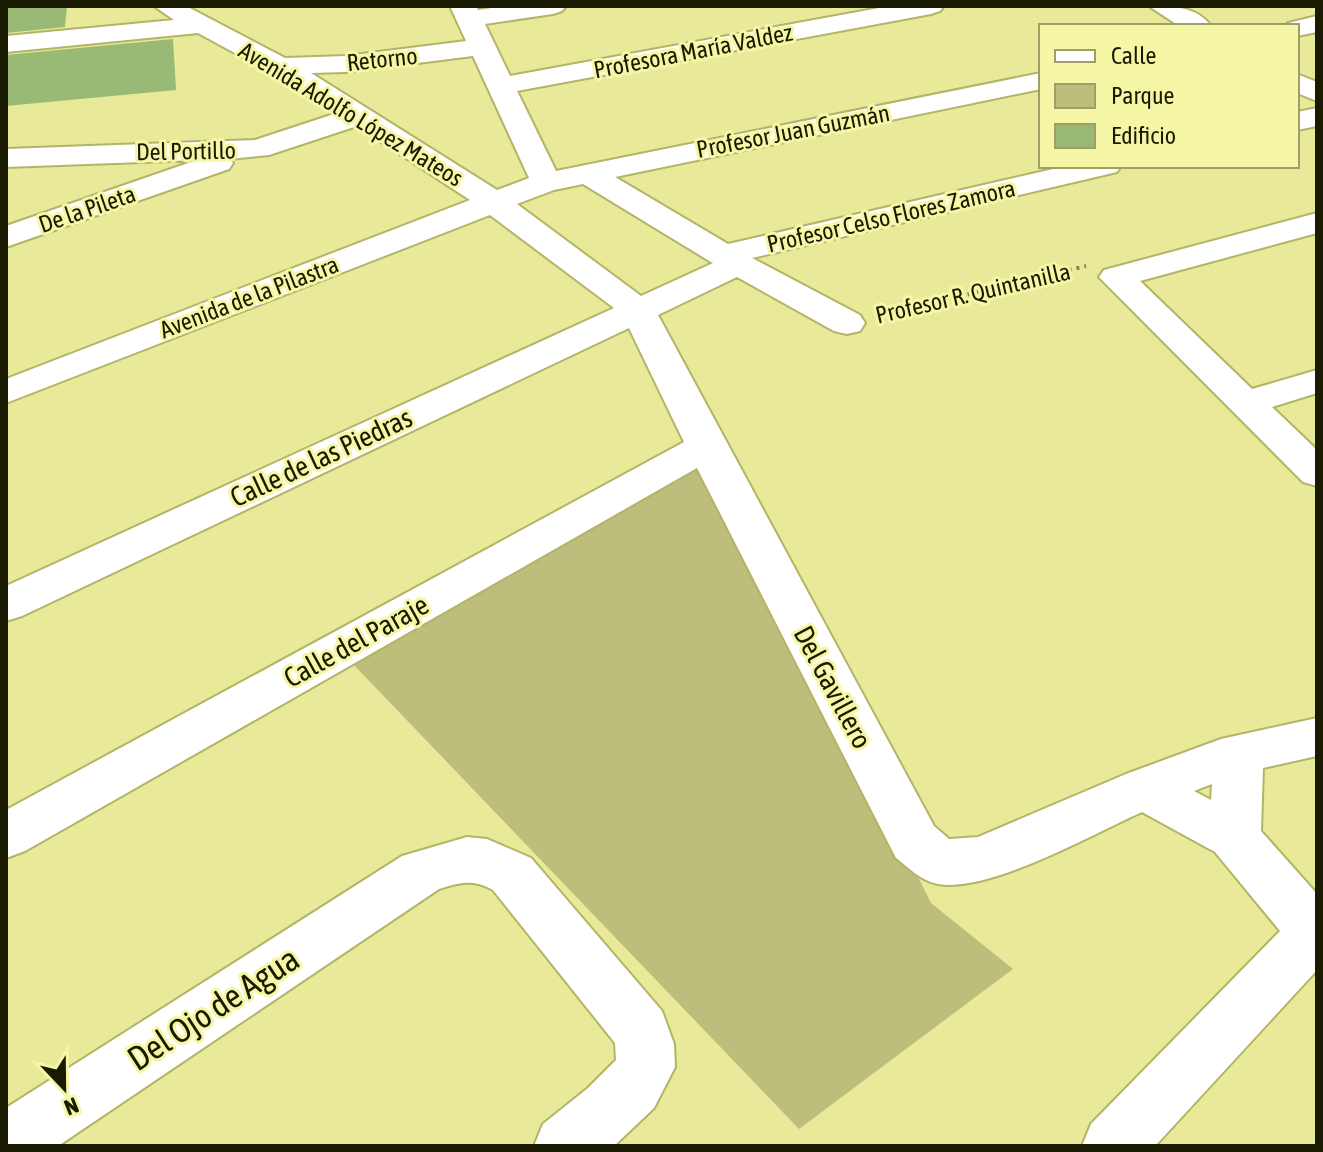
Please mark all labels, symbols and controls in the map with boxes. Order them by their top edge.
street label: Profesora María Valdez [591,18,795,84]
legend [1039,24,1299,168]
street label: Avenida Adolfo López Mateos [234,36,468,192]
street label: Retorno [345,42,419,76]
text: Calle [1111,42,1156,69]
text: Parque [1111,82,1174,109]
street label: Profesor Juan Guzmán [694,99,892,163]
text: Edificio [1111,122,1176,149]
street label: Del Portillo [136,137,236,165]
street label: Profesor Celso Flores Zamora [764,174,1018,258]
street label: De la Pileta [35,180,139,238]
street label: Avenida de la Pilastra [156,251,342,343]
street label: Profesor R. Quintanilla [873,257,1073,329]
street label: Calle de las Piedras [225,401,417,513]
street label: Calle del Paraje [278,588,434,694]
street label: Del Gavillero [787,620,879,754]
street label: Del Ojo de Agua [120,938,306,1078]
north arrow [24,1048,104,1128]
text: N [61,1092,82,1121]

